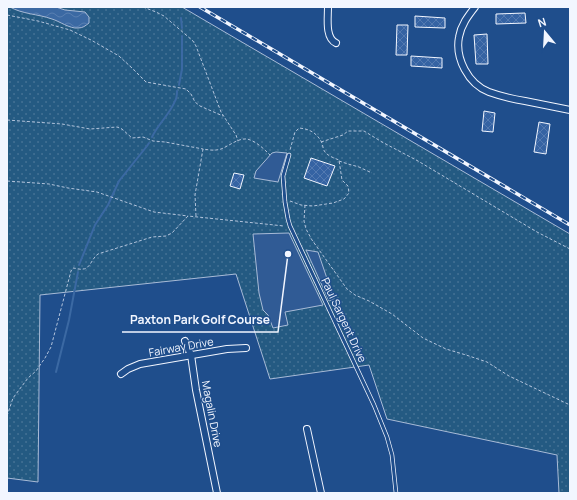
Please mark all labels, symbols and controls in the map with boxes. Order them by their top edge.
north arrow [525,12,565,52]
text: N [536,14,548,30]
street label: Paul Sargent Drive [318,275,371,365]
callout: Paxton Park Golf Course [122,308,278,332]
text: Paxton Park Golf Course [130,311,270,328]
street label: Fairway Drive [147,333,215,360]
street label: Magalin Drive [199,379,226,449]

